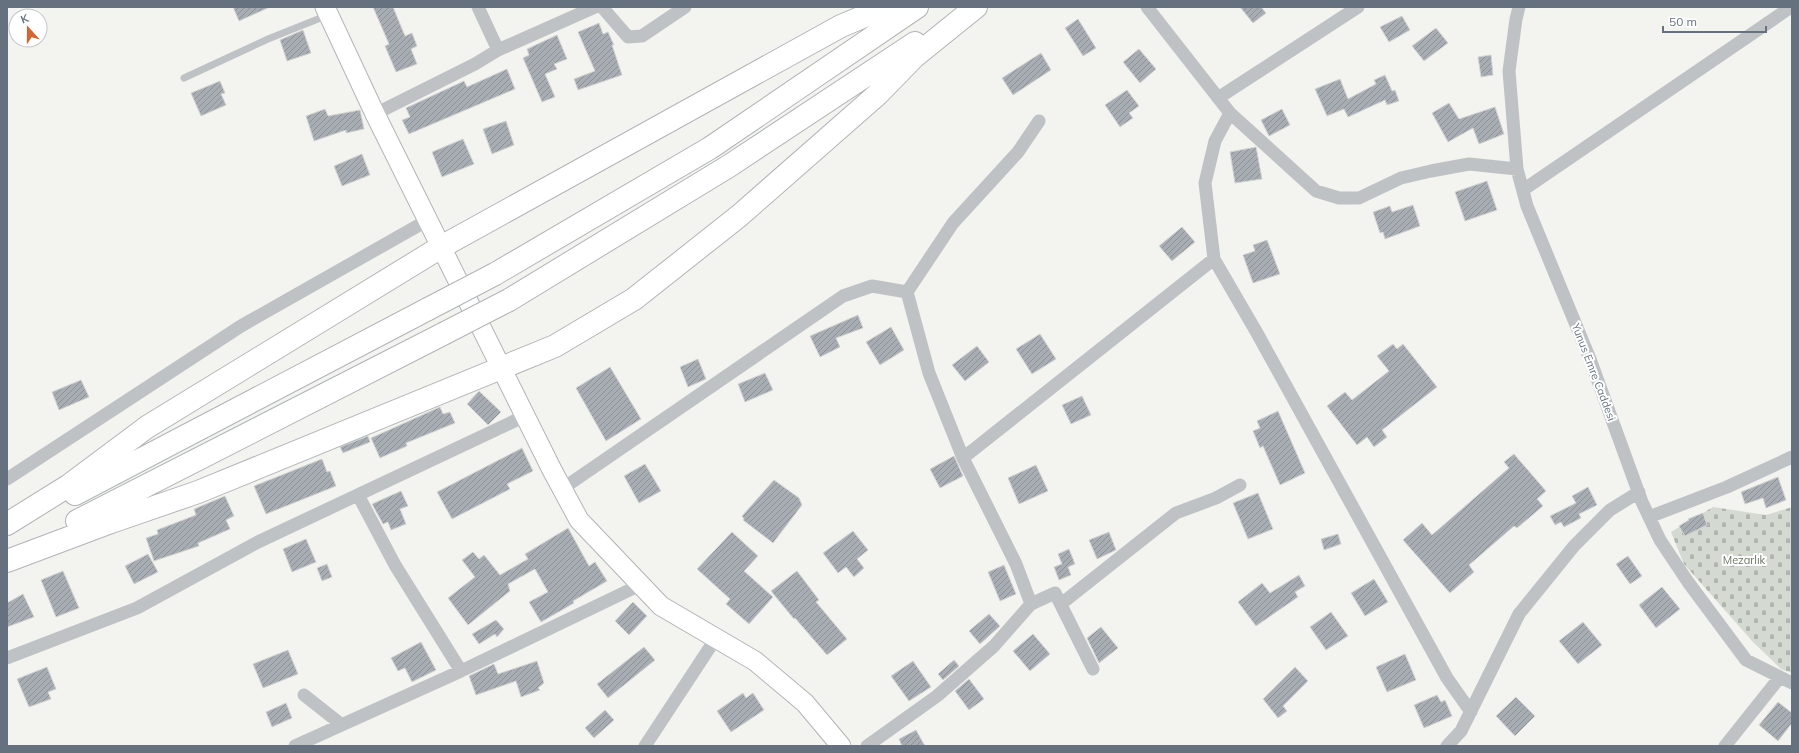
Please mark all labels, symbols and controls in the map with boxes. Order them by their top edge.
north arrow [8,8,48,48]
scale bar [1663,8,1766,34]
text: K [18,11,31,27]
text: 50 m [1669,14,1697,29]
street label: Yunus Emre Caddesi [1569,320,1619,423]
park label: Mezarlık [1723,553,1766,567]

